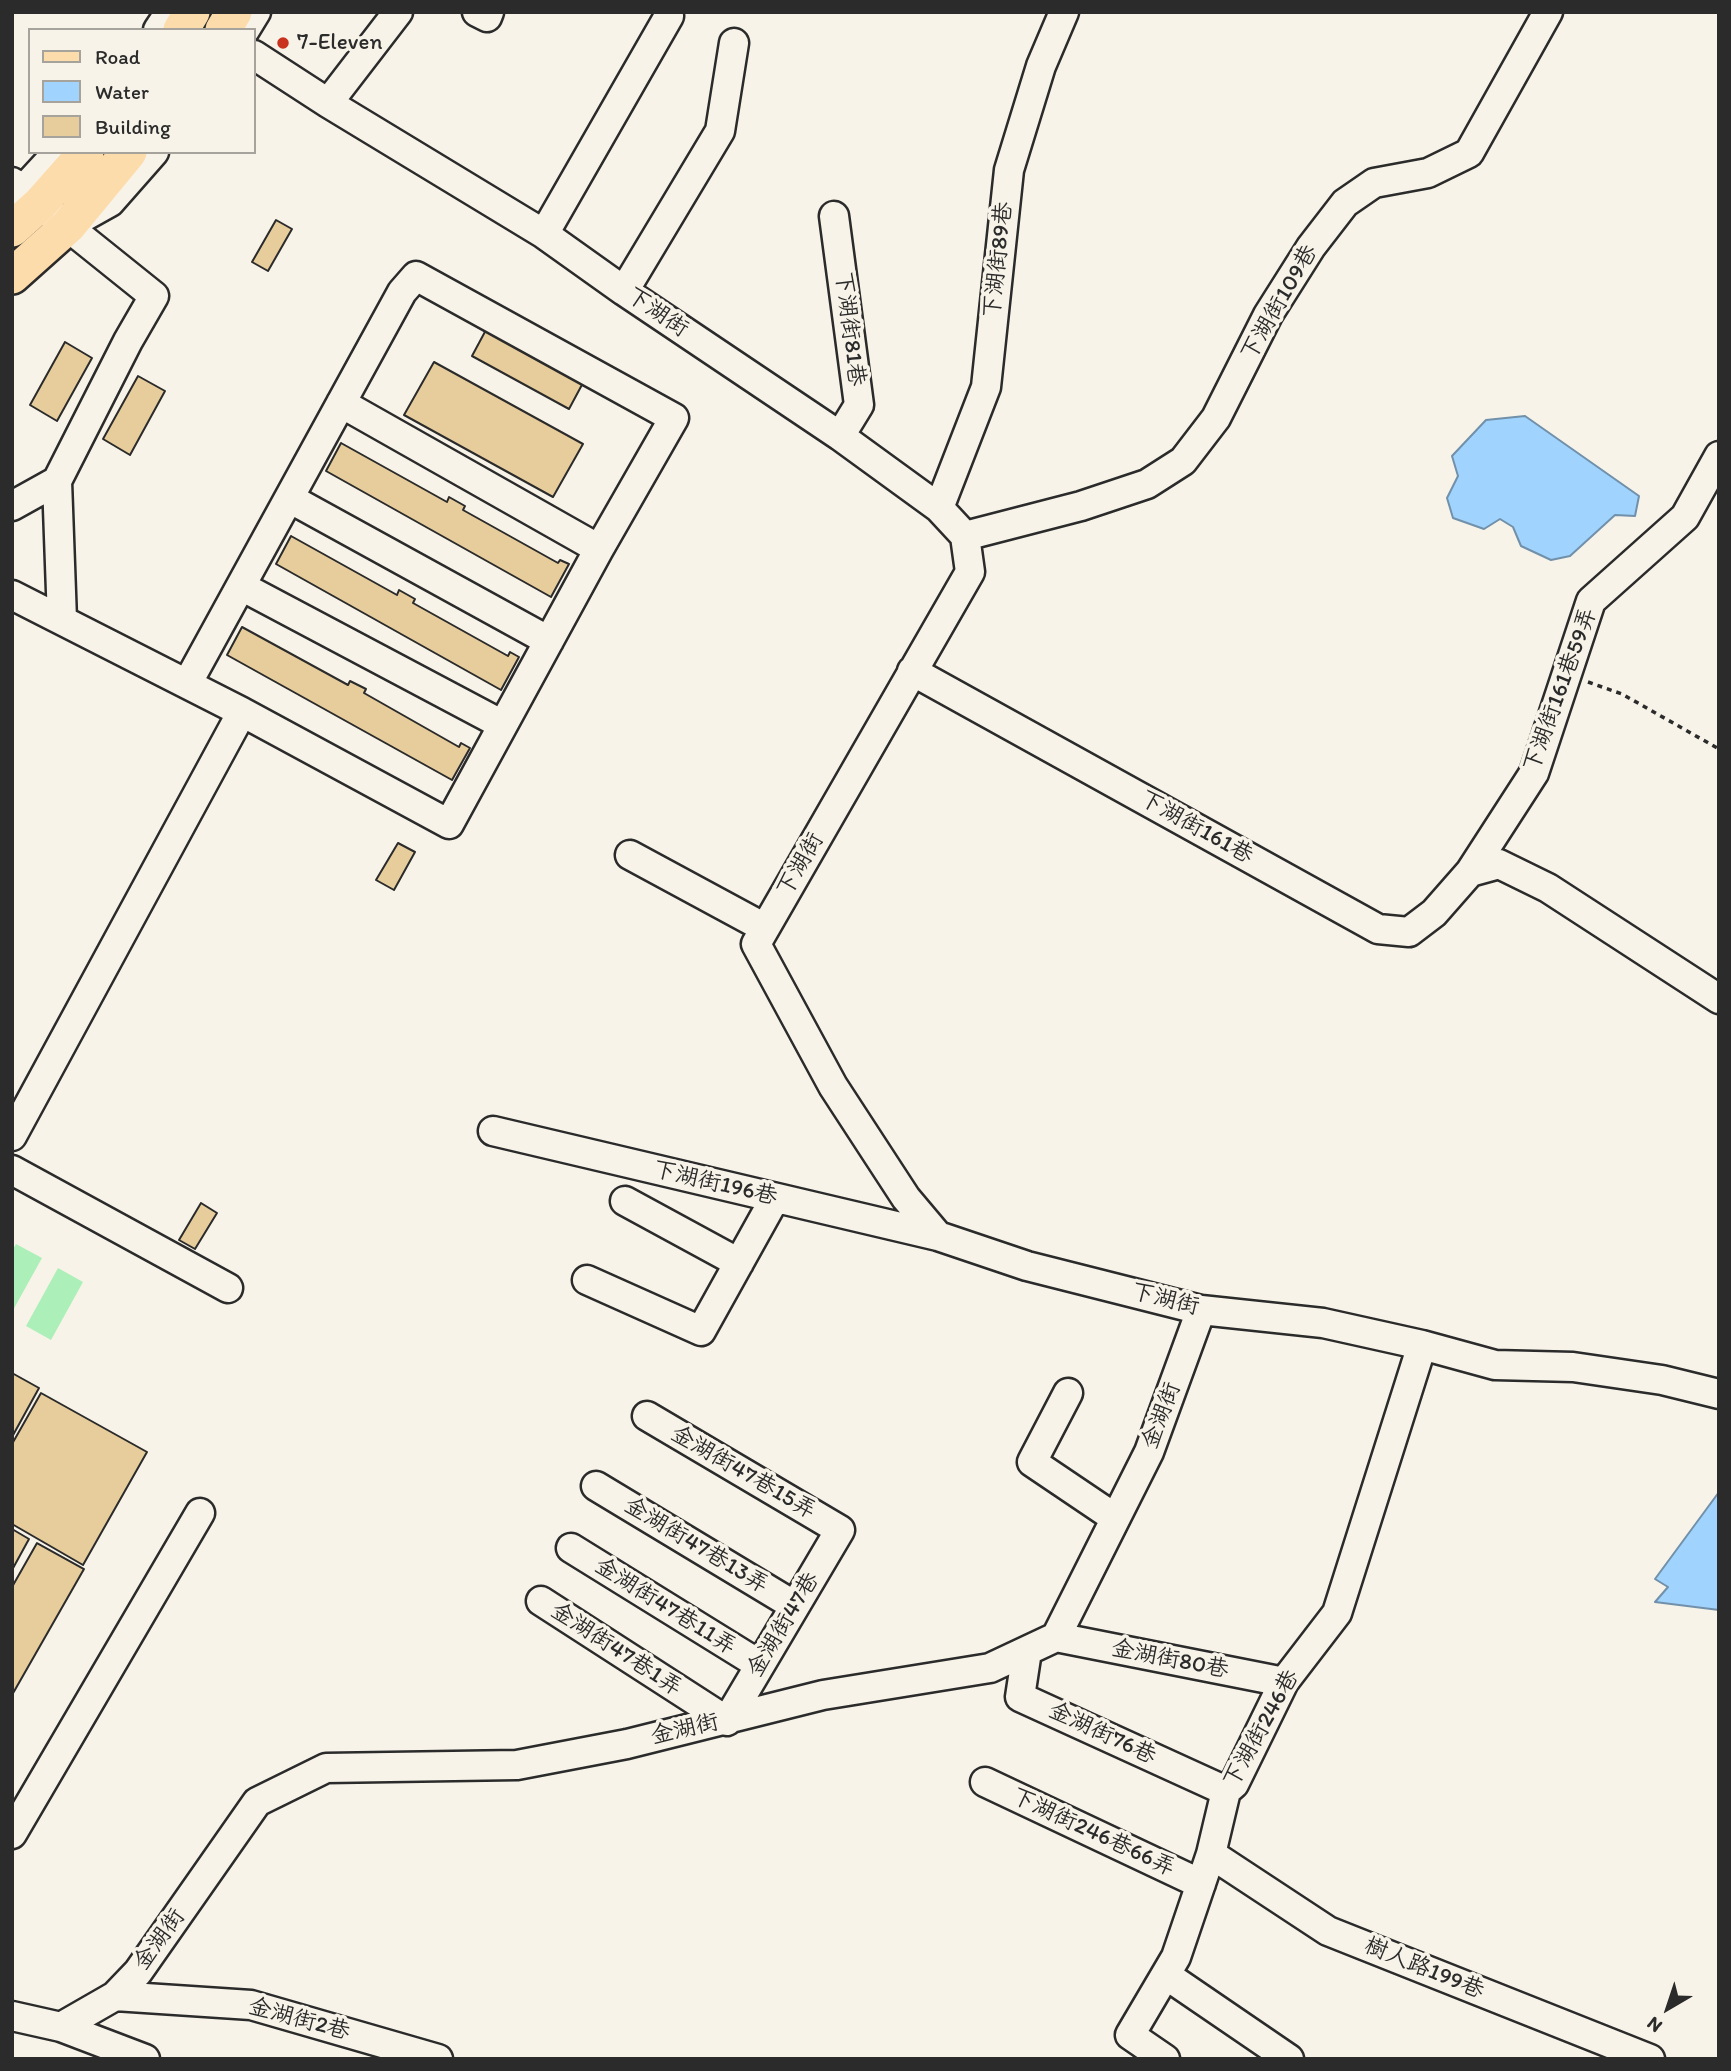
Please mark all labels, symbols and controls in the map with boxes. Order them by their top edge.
legend [28,28,256,154]
place label: 7-Eleven [297,29,382,57]
marker: 7-Eleven [275,35,291,51]
text: Road [95,44,140,69]
text: Water [95,79,149,104]
text: Building [95,114,171,139]
street label: 下湖街89巷 [979,201,1019,319]
street label: 下湖街109巷 [1236,240,1324,366]
street label: 下湖街81巷 [828,270,870,388]
street label: 下湖街 [621,282,693,344]
street label: 下湖街161巷59弄 [1519,604,1603,776]
street label: 下湖街161巷 [1134,786,1258,870]
street label: 下湖街 [772,828,830,902]
street label: 下湖街196巷 [650,1156,780,1212]
street label: 下湖街 [1128,1278,1202,1322]
street label: 金湖街 [1137,1379,1187,1453]
street label: 金湖街47巷15弄 [666,1420,820,1526]
street label: 金湖街47巷13弄 [619,1492,773,1600]
street label: 金湖街47巷11弄 [589,1552,741,1662]
street label: 金湖街47巷 [742,1568,826,1682]
street label: 金湖街47巷1弄 [545,1597,687,1703]
street label: 金湖街80巷 [1109,1635,1231,1685]
street label: 下湖街246巷 [1218,1665,1306,1793]
street label: 金湖街76巷 [1044,1697,1160,1771]
street label: 金湖街 [648,1709,722,1751]
street label: 下湖街246巷66弄 [1007,1783,1179,1883]
street label: 金湖街 [129,1904,191,1976]
street label: 樹人路199巷 [1360,1932,1488,2006]
north arrow [1633,1973,1703,2043]
street label: 金湖街2巷 [245,1993,353,2047]
text: N [1642,2012,1667,2038]

